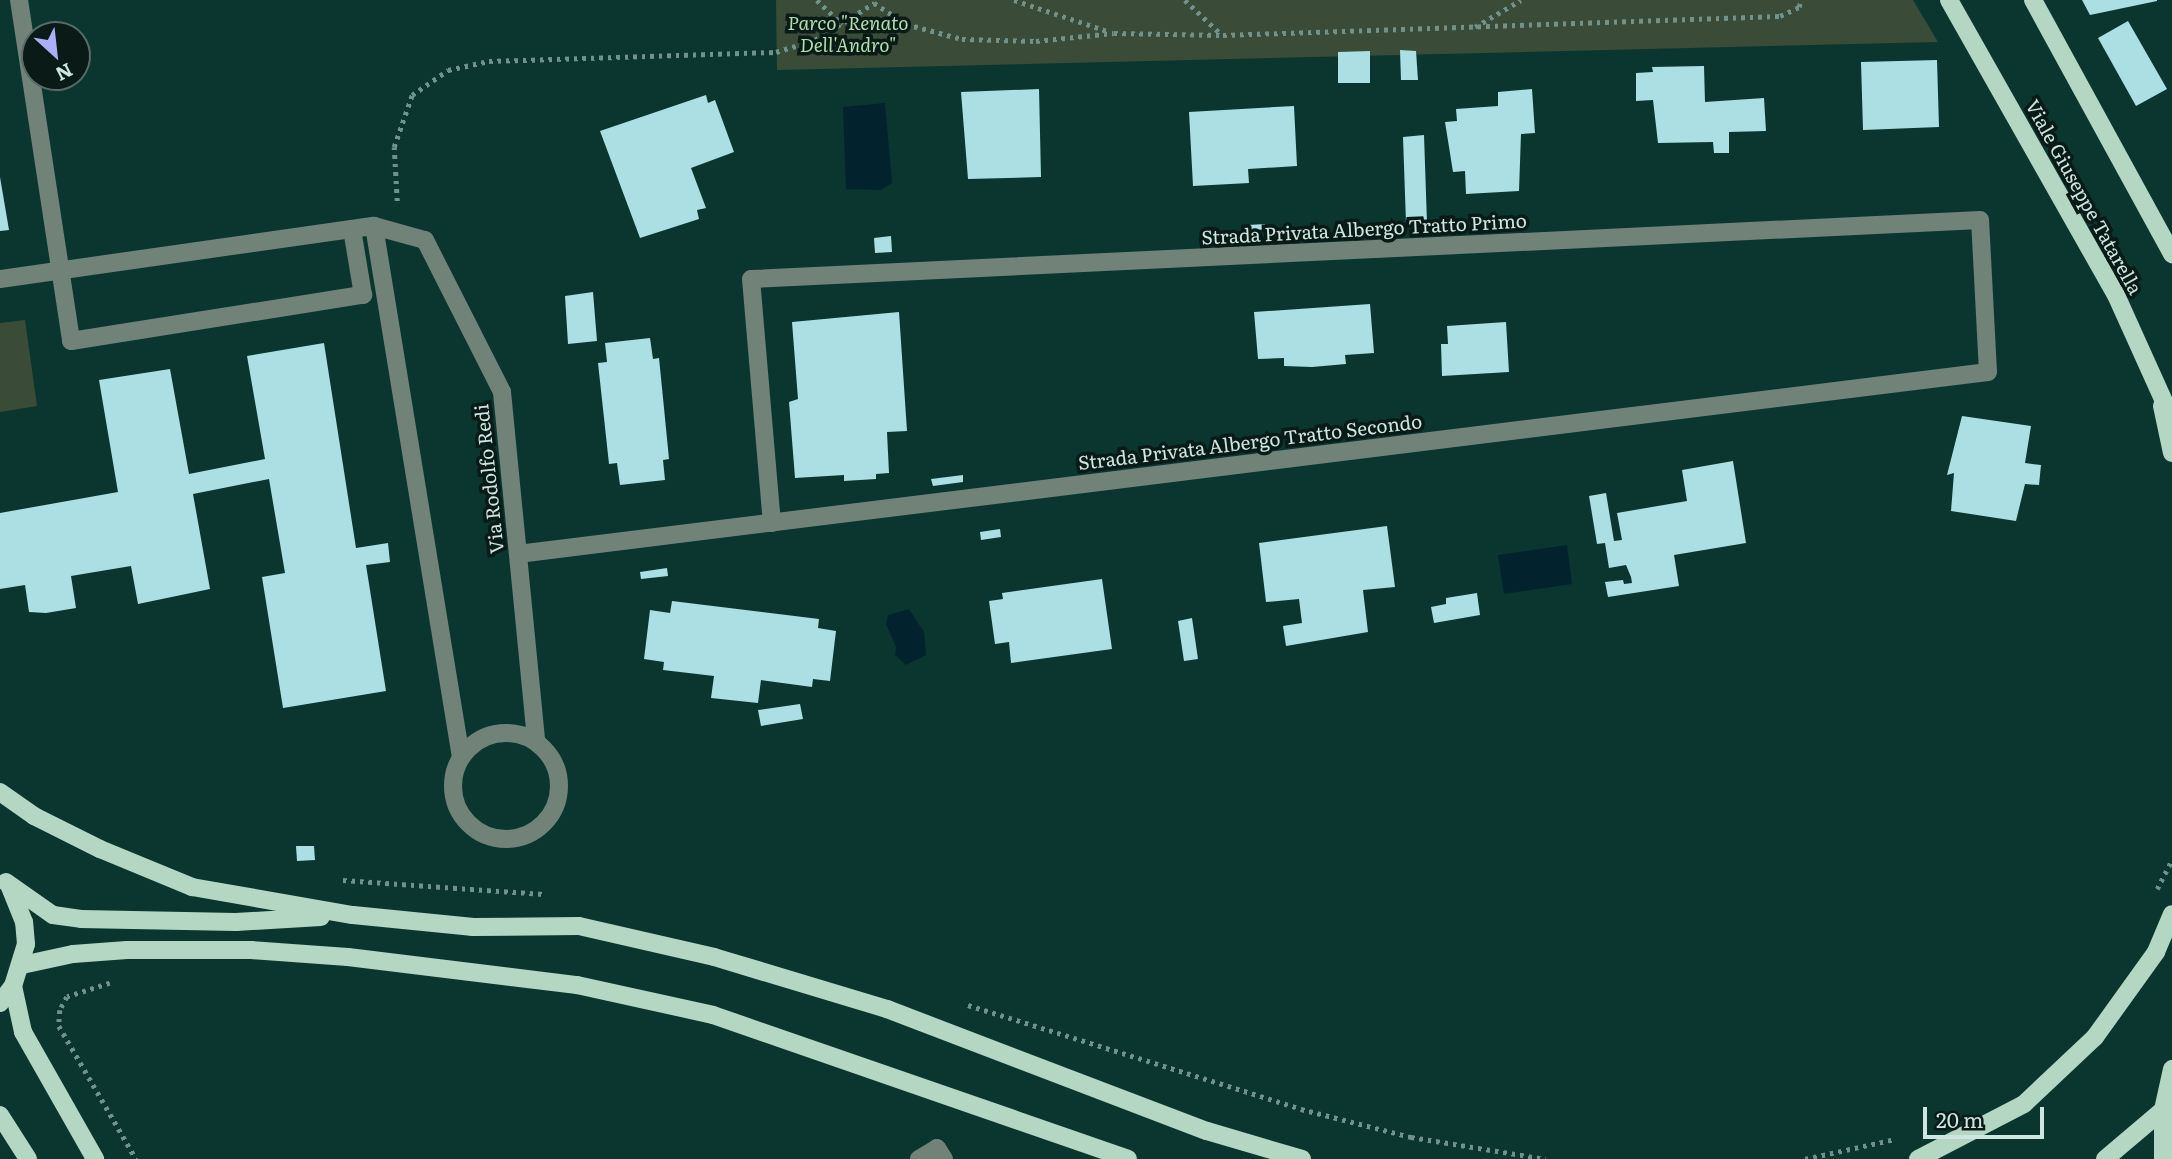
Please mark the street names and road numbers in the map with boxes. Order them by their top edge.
street label: Viale Giuseppe Tatarella [2021,96,2147,298]
street label: Strada Privata Albergo Tratto Primo [1201,209,1527,249]
street label: Via Rodolfo Redi [470,403,508,555]
street label: Strada Privata Albergo Tratto Secondo [1077,410,1423,474]

